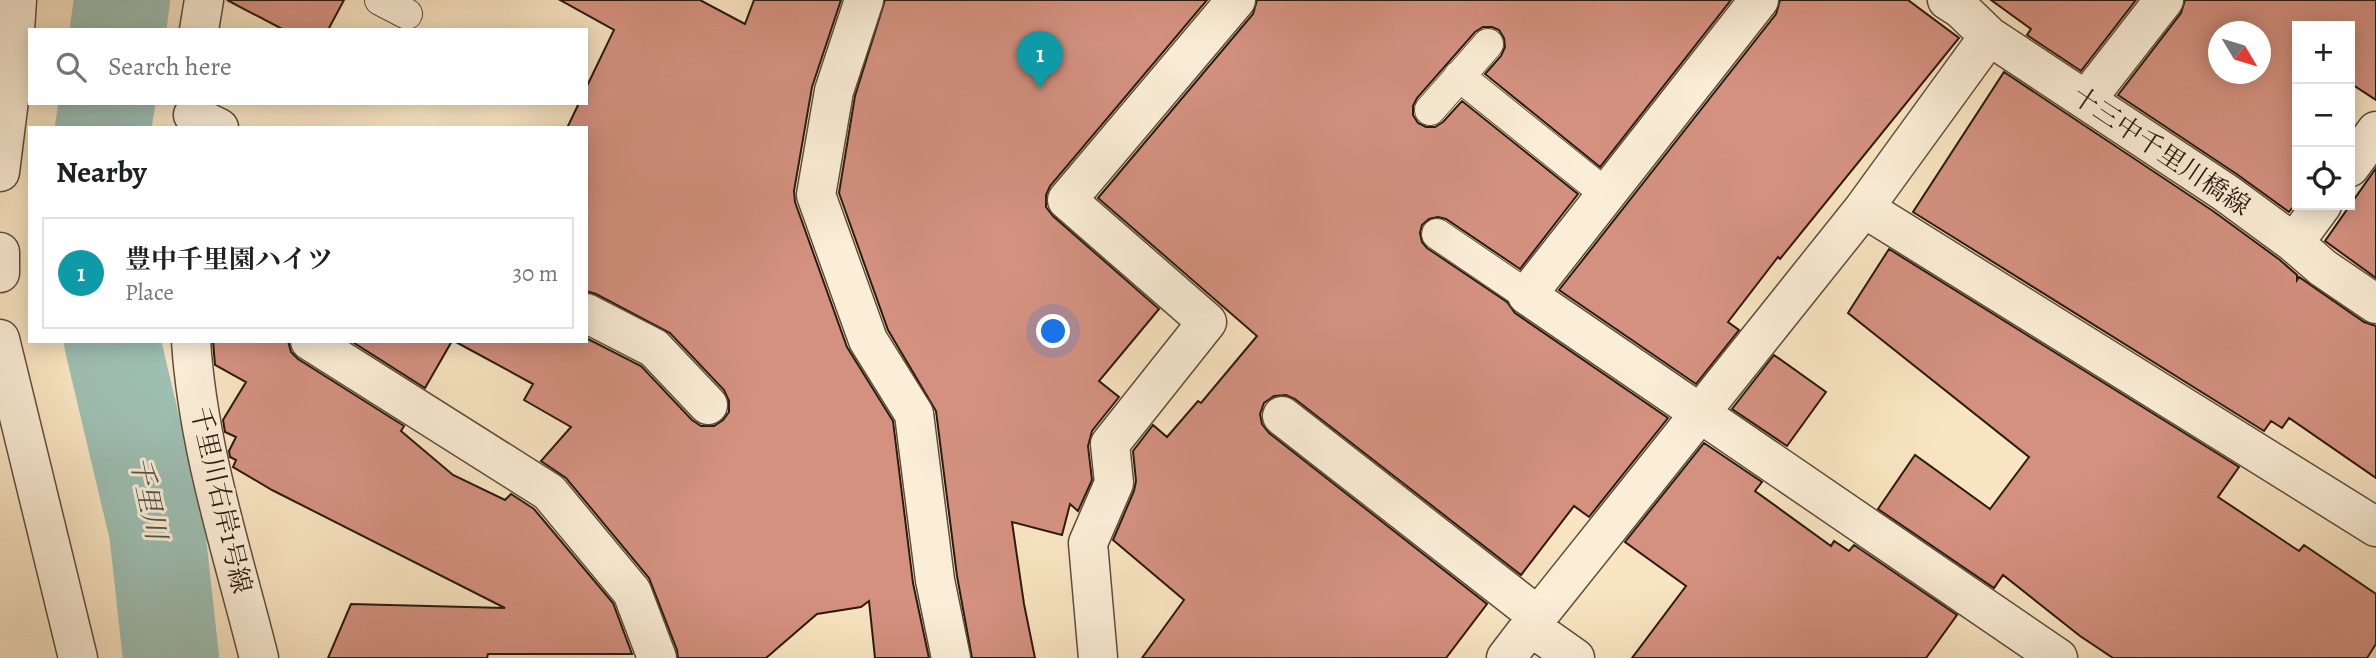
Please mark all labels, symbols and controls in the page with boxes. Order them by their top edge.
north arrow [2208,21,2271,84]
map controls [2292,21,2355,210]
button: + [2292,21,2355,84]
search box [28,28,588,105]
pin: 1 [1017,31,1063,89]
icon: search [52,48,90,86]
text: Search here [108,49,232,84]
street label: 十三中千里川橋線 [2065,78,2257,224]
button: − [2292,84,2355,147]
button: locate [2292,147,2355,210]
text: Nearby [56,152,147,192]
text: 豊中千里園ハイツ [125,242,333,277]
text: 1 [77,258,85,289]
text: 30 m [512,258,558,289]
text: Place [125,277,174,308]
your location [1036,314,1070,348]
street label: 千里川右岸1号線 [182,403,260,597]
water label: 千里川 [121,453,176,546]

